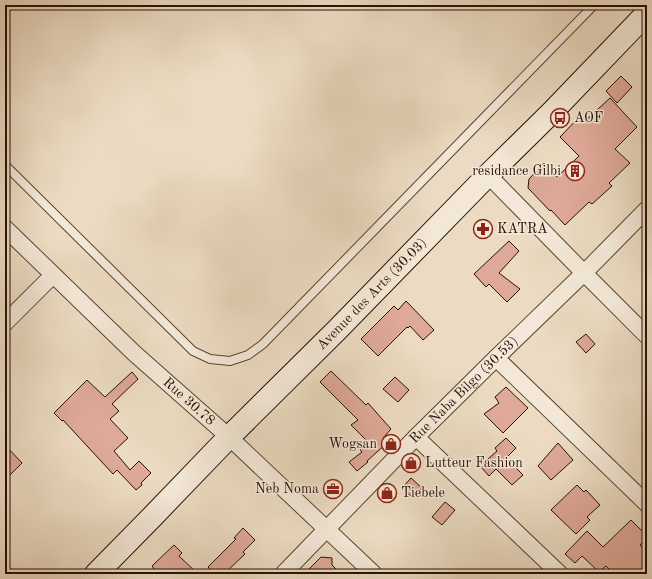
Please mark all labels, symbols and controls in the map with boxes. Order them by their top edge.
bus stop icon: AOF [549,107,571,129]
place label: AOF [574,111,603,125]
building icon: residance Gilbi [564,160,586,182]
place label: residance Gilbi [472,164,561,178]
pharmacy icon: KATRA [472,218,494,240]
place label: KATRA [497,222,548,236]
street label: Avenue des Arts (30.03) [314,235,429,353]
street label: Rue Naba Bilgo (30.53) [407,334,521,446]
street label: Rue 30.78 [160,375,218,428]
shop icon: Wogsan [380,433,402,455]
place label: Wogsan [328,437,377,451]
shop icon: Lutteur Fashion [400,452,422,474]
place label: Lutteur Fashion [425,456,523,470]
office icon: Neb Noma [322,478,344,500]
place label: Neb Noma [255,482,319,496]
shop icon: Tiebele [376,482,398,504]
place label: Tiebele [401,486,445,500]

